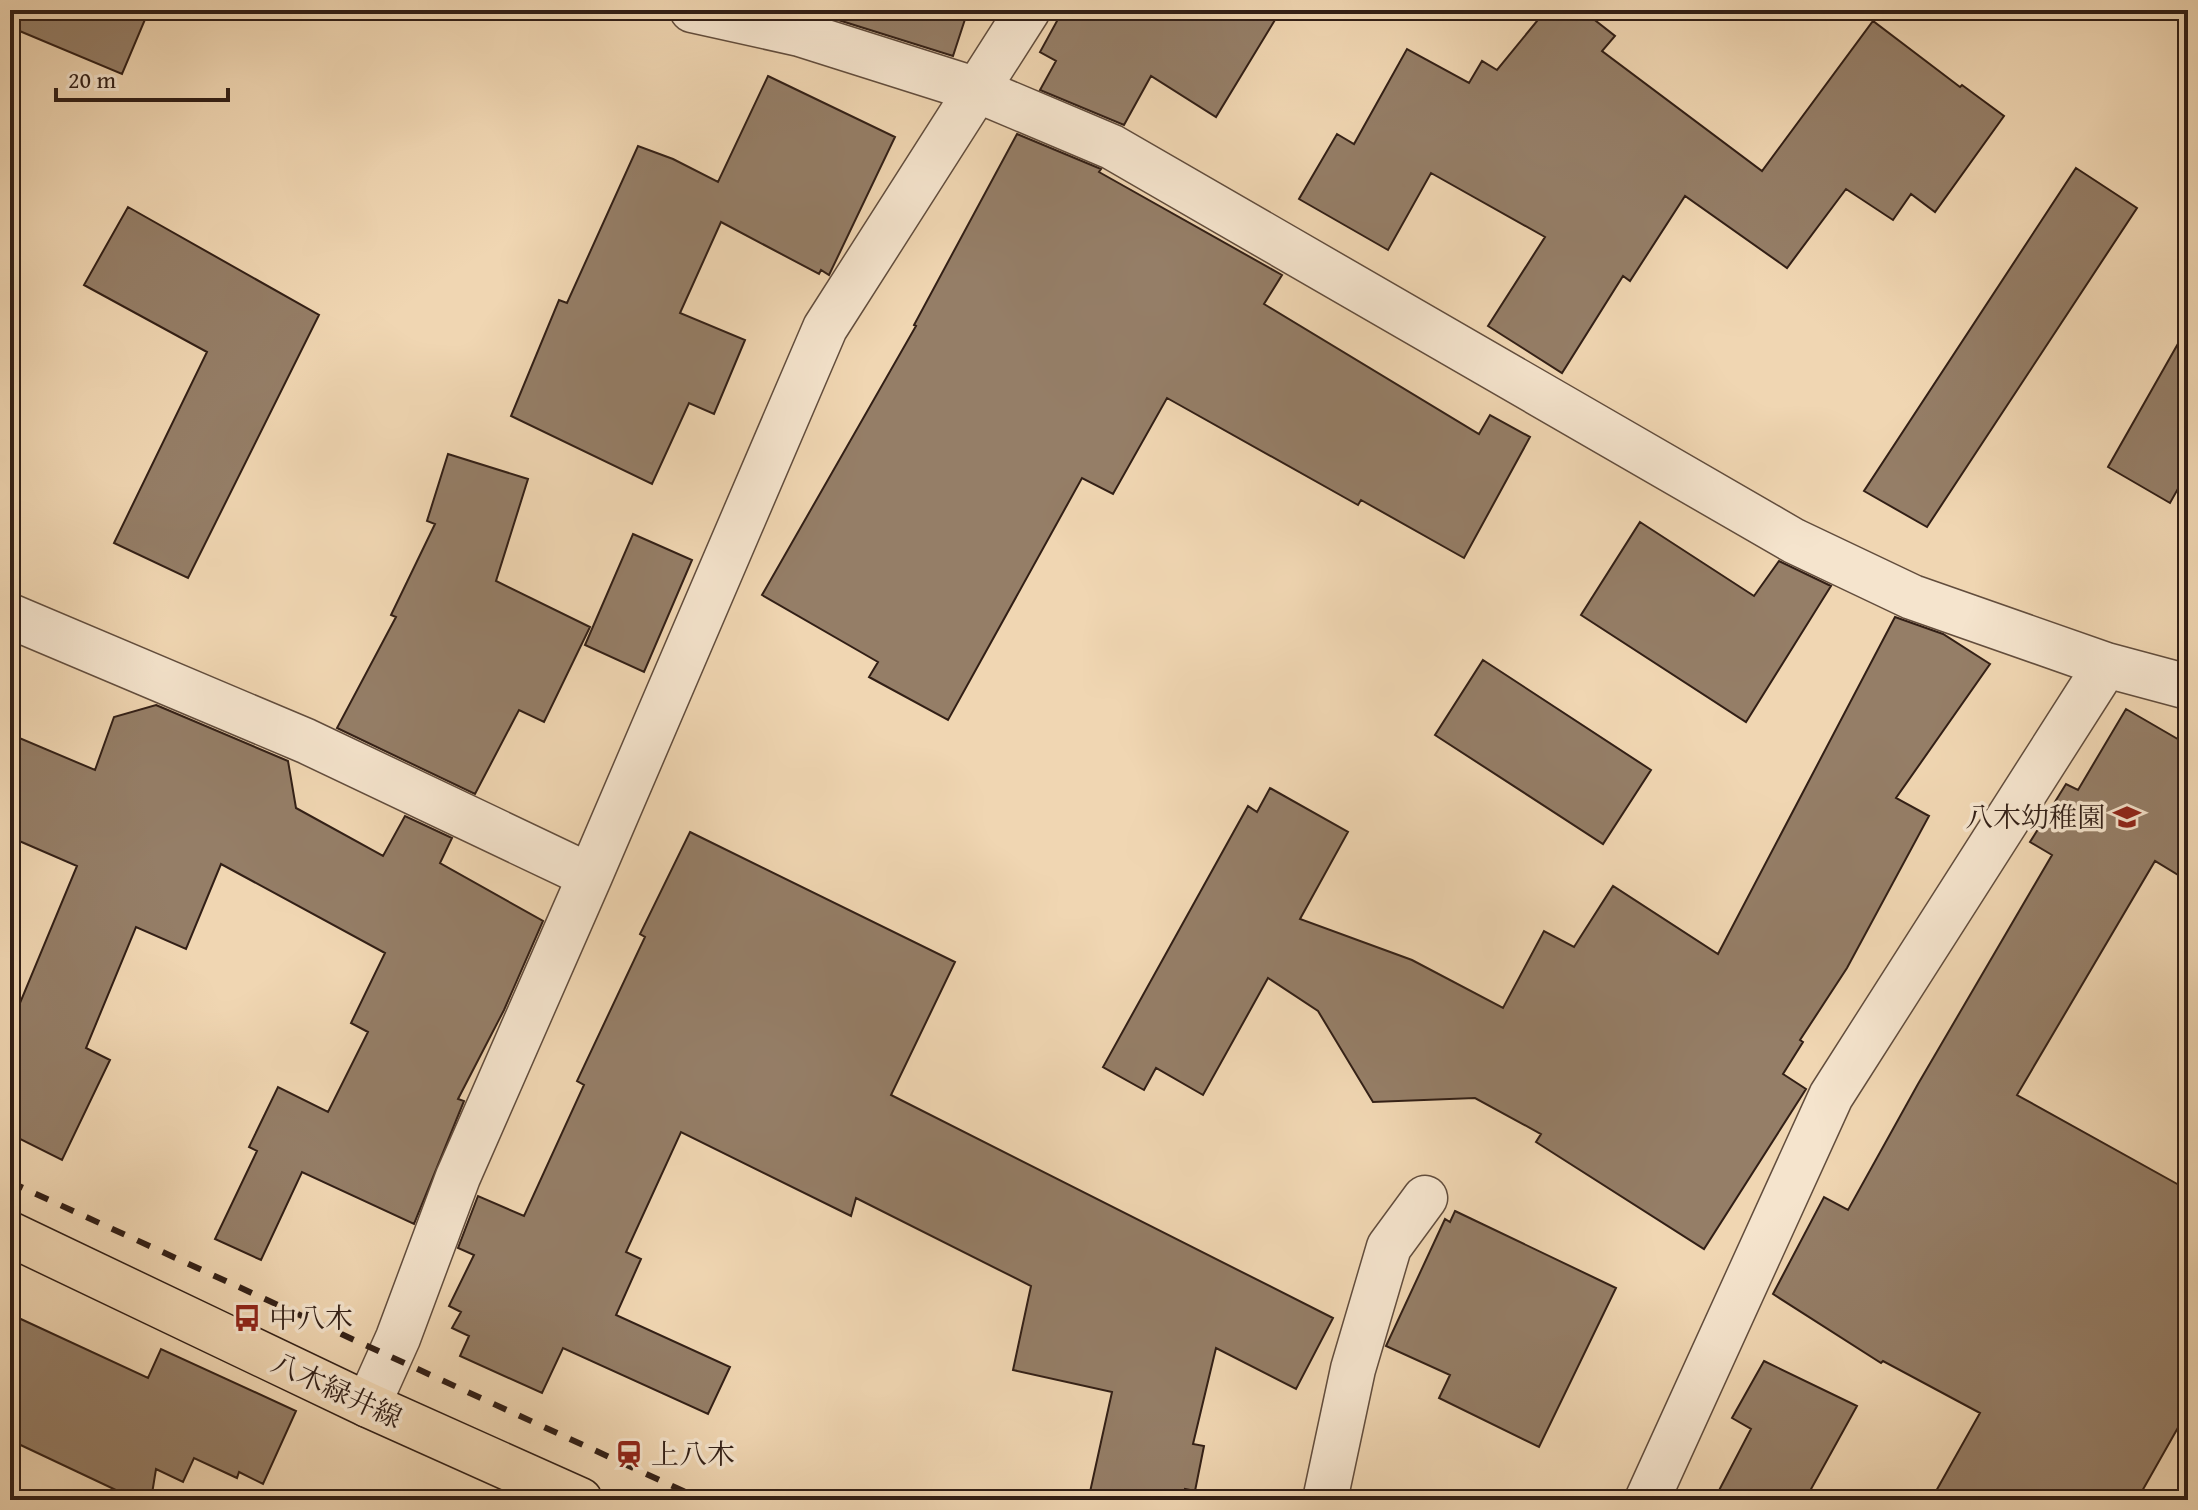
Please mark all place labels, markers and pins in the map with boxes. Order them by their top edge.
place label: 八木幼稚園 [1965,796,2105,837]
school or university icon: 八木幼稚園 [2112,802,2142,832]
place label: 中八木 [269,1297,353,1338]
bus stop icon: 中八木 [232,1303,262,1333]
place label: 上八木 [651,1433,735,1474]
station icon: 上八木 [614,1439,644,1469]

